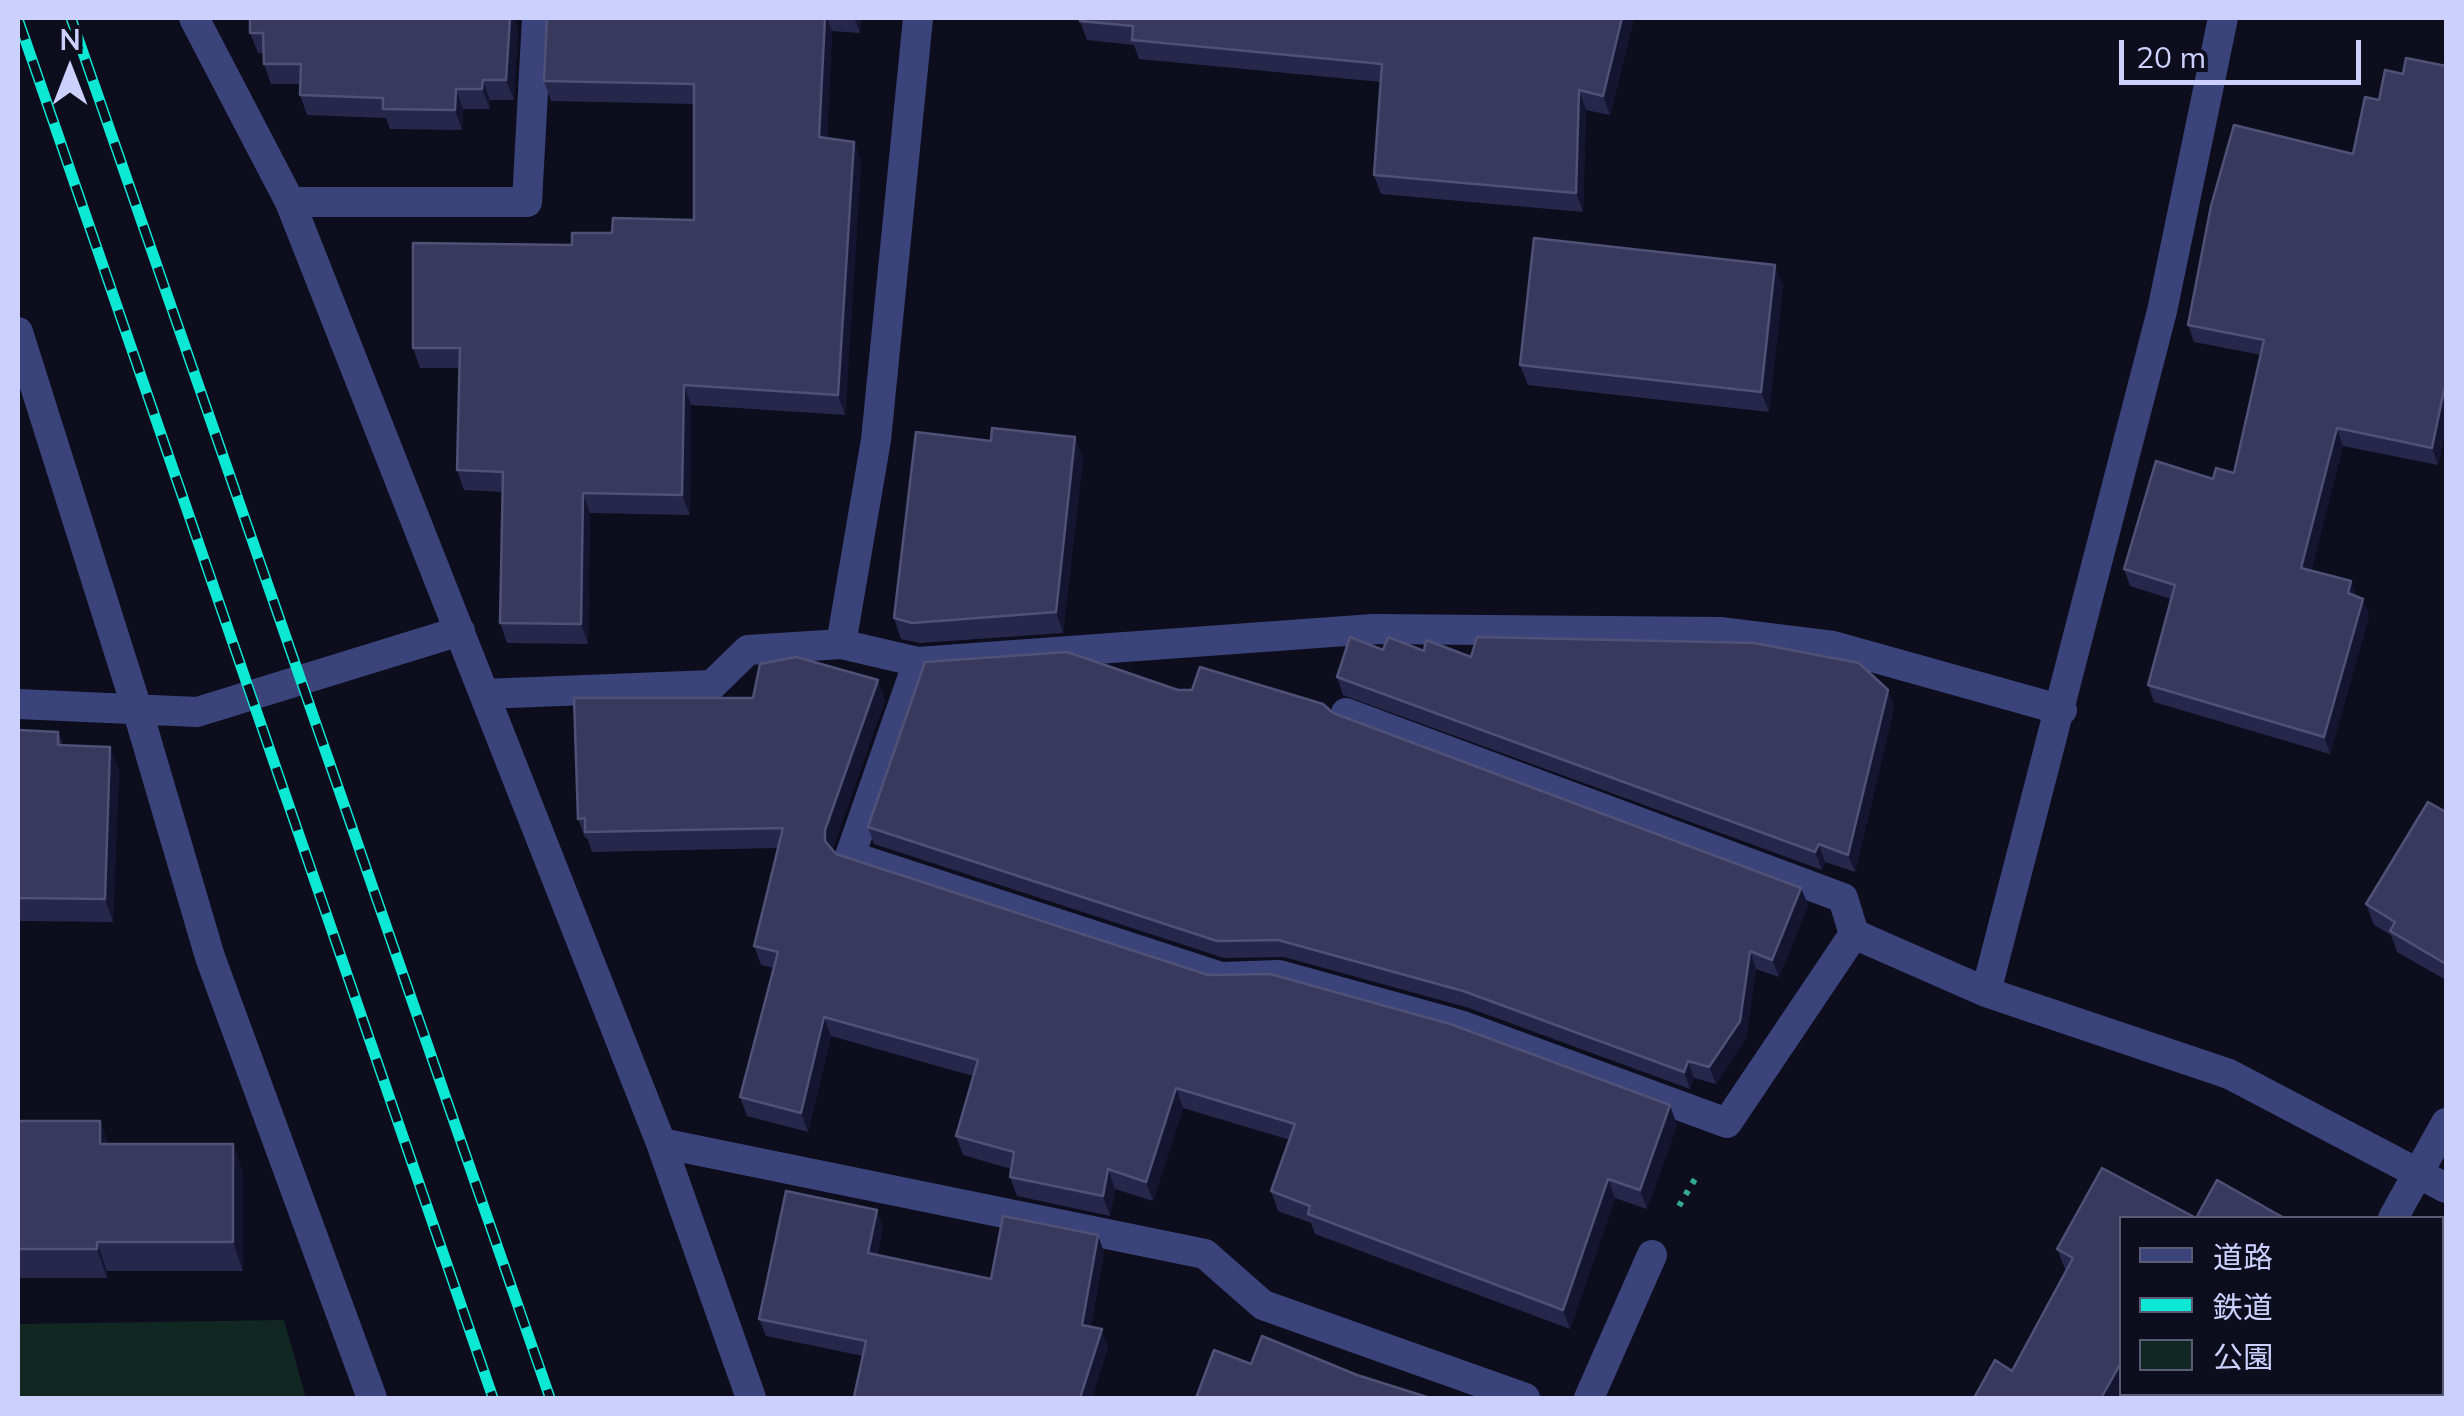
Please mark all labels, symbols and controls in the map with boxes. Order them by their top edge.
north arrow [20,20,120,120]
scale bar [2124,20,2366,82]
text: N [59,22,81,57]
text: 20 m [2136,38,2206,76]
legend [2119,1216,2444,1396]
text: 道路 [2213,1238,2273,1276]
text: 鉄道 [2213,1288,2273,1326]
text: 公園 [2213,1338,2273,1376]

